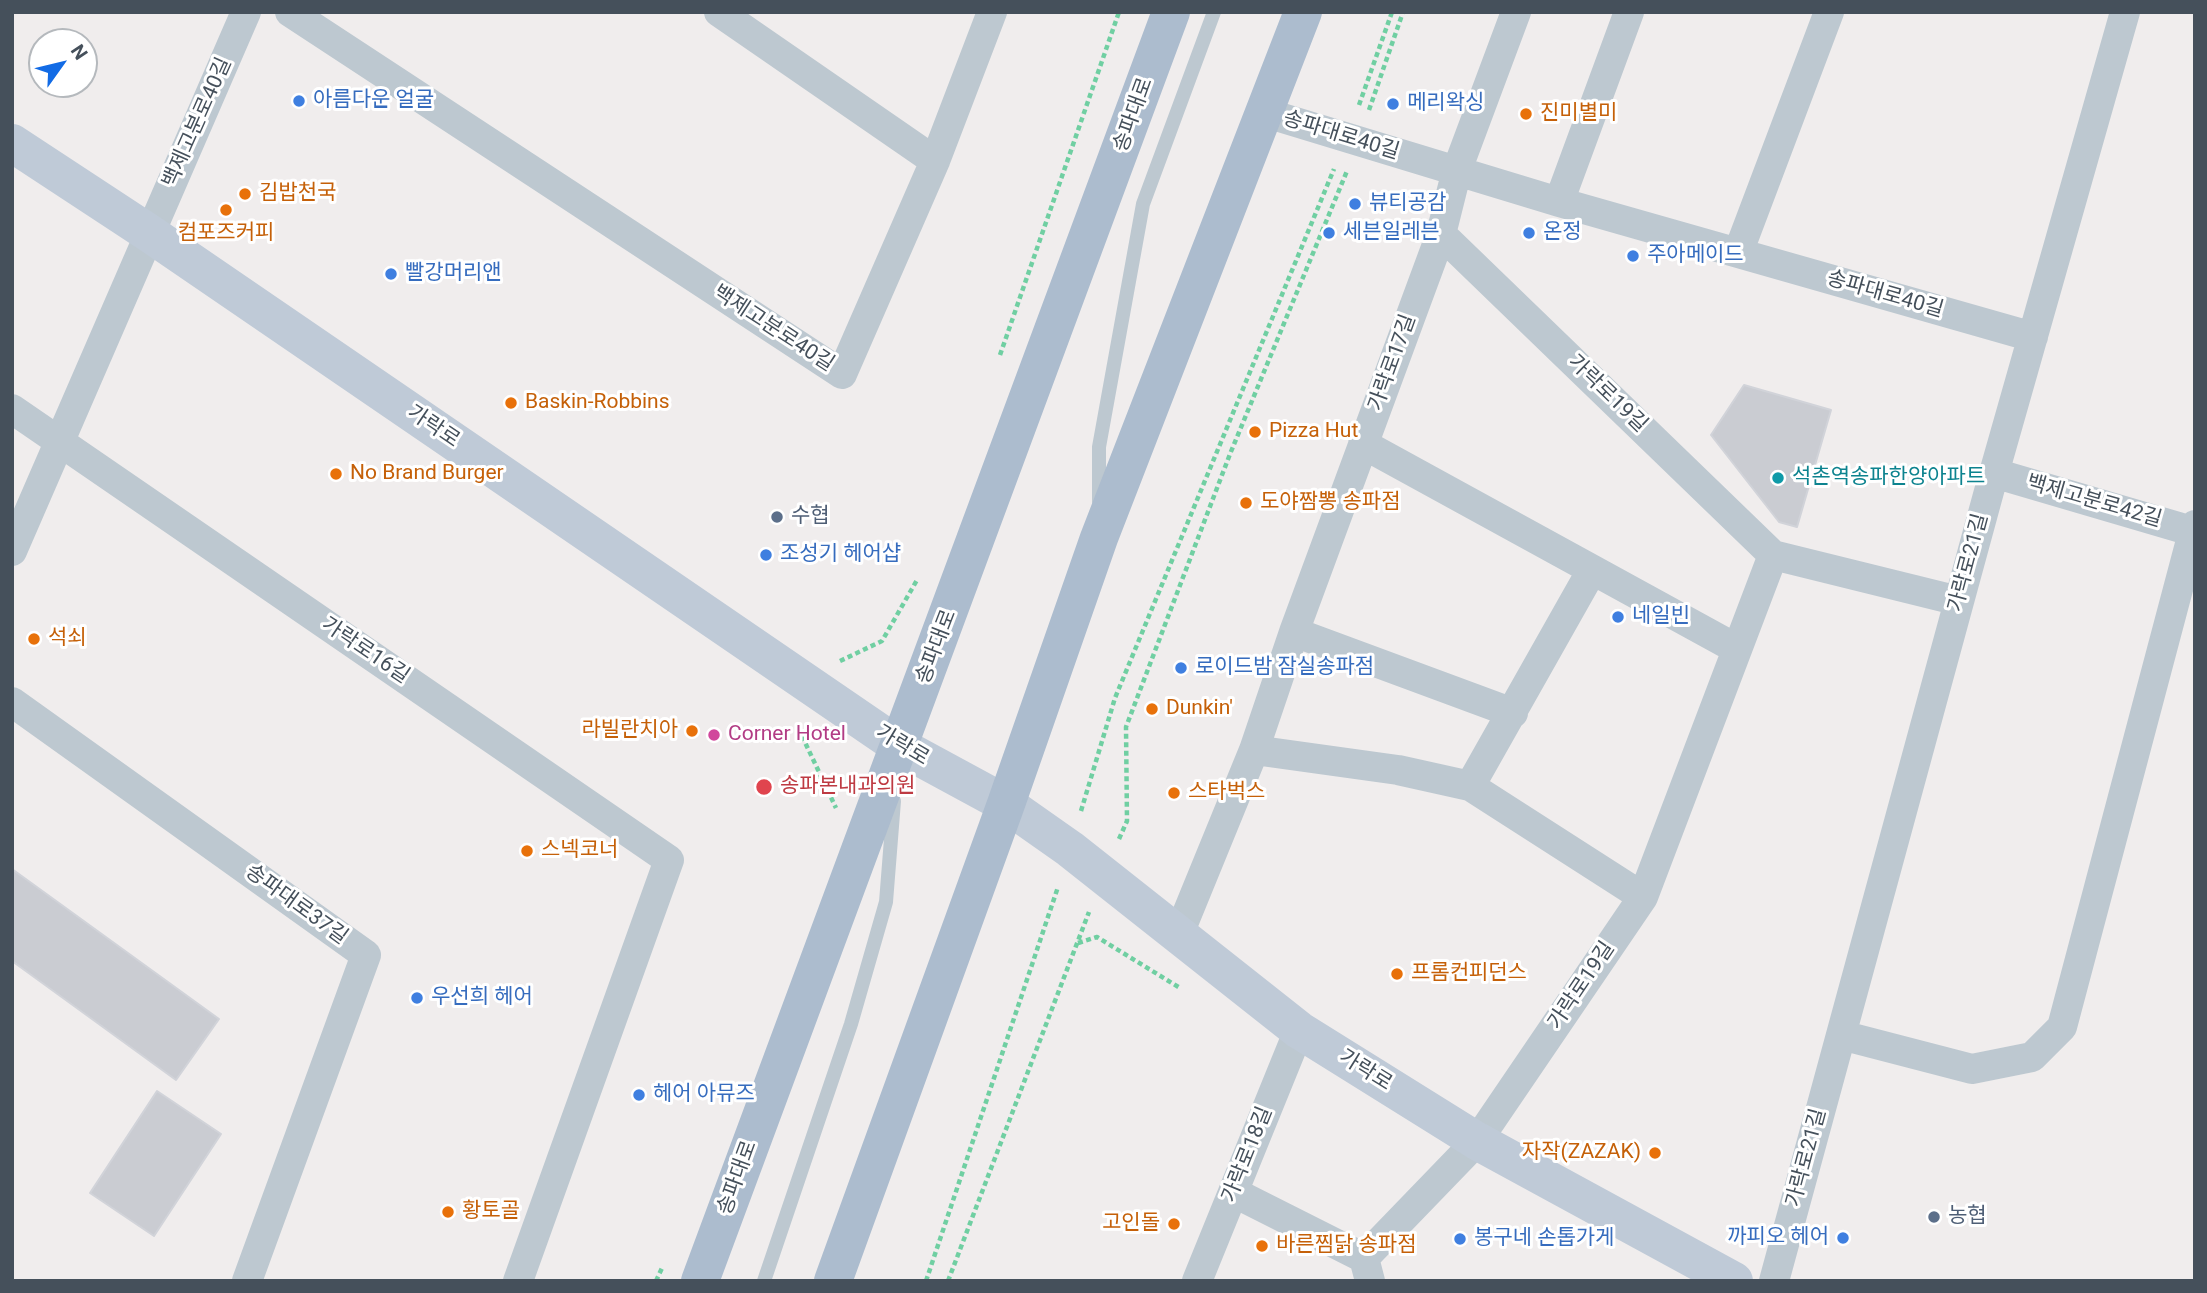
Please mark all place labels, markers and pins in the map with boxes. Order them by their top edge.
place label: 아름다운 얼굴 [313,88,434,114]
place label: 메리왁싱 [1407,91,1484,117]
marker: 아름다운 얼굴 [291,93,307,109]
marker: 메리왁싱 [1385,96,1401,112]
place label: 진미별미 [1540,101,1617,127]
marker: 진미별미 [1518,106,1534,122]
place label: 김밥천국 [259,181,336,207]
marker: 김밥천국 [237,186,253,202]
place label: 뷰티공감 [1369,191,1446,217]
marker: 뷰티공감 [1347,196,1363,212]
marker: 컴포즈커피 [218,202,234,218]
place label: 세븐일레븐 [1343,220,1440,246]
place label: 온정 [1543,220,1582,246]
place label: 컴포즈커피 [178,221,274,247]
marker: 세븐일레븐 [1321,225,1337,241]
marker: 온정 [1521,225,1537,241]
place label: 주아메이드 [1647,243,1744,269]
marker: 주아메이드 [1625,248,1641,264]
place label: 빨강머리앤 [405,261,502,287]
marker: 빨강머리앤 [383,266,399,282]
place label: Baskin-Robbins [525,390,670,416]
marker: Baskin-Robbins [503,395,519,411]
place label: Pizza Hut [1269,419,1358,445]
marker: Pizza Hut [1247,424,1263,440]
place label: No Brand Burger [350,461,504,487]
place label: 석촌역송파한양아파트 [1792,465,1985,491]
marker: No Brand Burger [328,466,344,482]
marker: 석촌역송파한양아파트 [1770,470,1786,486]
place label: 도야짬뽕 송파점 [1260,490,1400,516]
marker: 도야짬뽕 송파점 [1238,495,1254,511]
place label: 수협 [791,504,830,530]
marker: 수협 [769,509,785,525]
place label: 조성기 헤어샵 [780,542,901,568]
marker: 조성기 헤어샵 [758,547,774,563]
place label: 네일빈 [1632,604,1690,630]
marker: 네일빈 [1610,609,1626,625]
place label: 석쇠 [48,626,87,652]
marker: 석쇠 [26,631,42,647]
place label: 로이드밤 잠실송파점 [1195,655,1374,681]
marker: 로이드밤 잠실송파점 [1173,660,1189,676]
place label: Dunkin' [1166,696,1233,722]
marker: Dunkin' [1144,701,1160,717]
place label: 라빌란치아 [581,718,678,744]
place label: Corner Hotel [728,722,846,748]
marker: 라빌란치아 [684,723,700,739]
marker: Corner Hotel [706,727,722,743]
place label: 송파본내과의원 [780,774,915,800]
marker: 송파본내과의원 [754,777,774,797]
place label: 스타벅스 [1188,780,1265,806]
marker: 스타벅스 [1166,785,1182,801]
place label: 스넥코너 [541,838,618,864]
marker: 스넥코너 [519,843,535,859]
place label: 프롬컨피던스 [1411,961,1527,987]
marker: 프롬컨피던스 [1389,966,1405,982]
place label: 우선희 헤어 [431,985,533,1011]
marker: 우선희 헤어 [409,990,425,1006]
place label: 헤어 아뮤즈 [653,1082,755,1108]
marker: 헤어 아뮤즈 [631,1087,647,1103]
place label: 자작(ZAZAK) [1522,1140,1641,1166]
marker: 자작(ZAZAK) [1647,1145,1663,1161]
place label: 황토골 [462,1199,520,1225]
marker: 황토골 [440,1204,456,1220]
place label: 농협 [1948,1204,1987,1230]
marker: 농협 [1926,1209,1942,1225]
place label: 고인돌 [1102,1211,1160,1237]
marker: 고인돌 [1166,1216,1182,1232]
place label: 까피오 헤어 [1727,1225,1829,1251]
place label: 봉구네 손톱가게 [1474,1226,1614,1252]
marker: 까피오 헤어 [1835,1230,1851,1246]
marker: 봉구네 손톱가게 [1452,1231,1468,1247]
place label: 바른찜닭 송파점 [1276,1233,1416,1259]
marker: 바른찜닭 송파점 [1254,1238,1270,1254]

